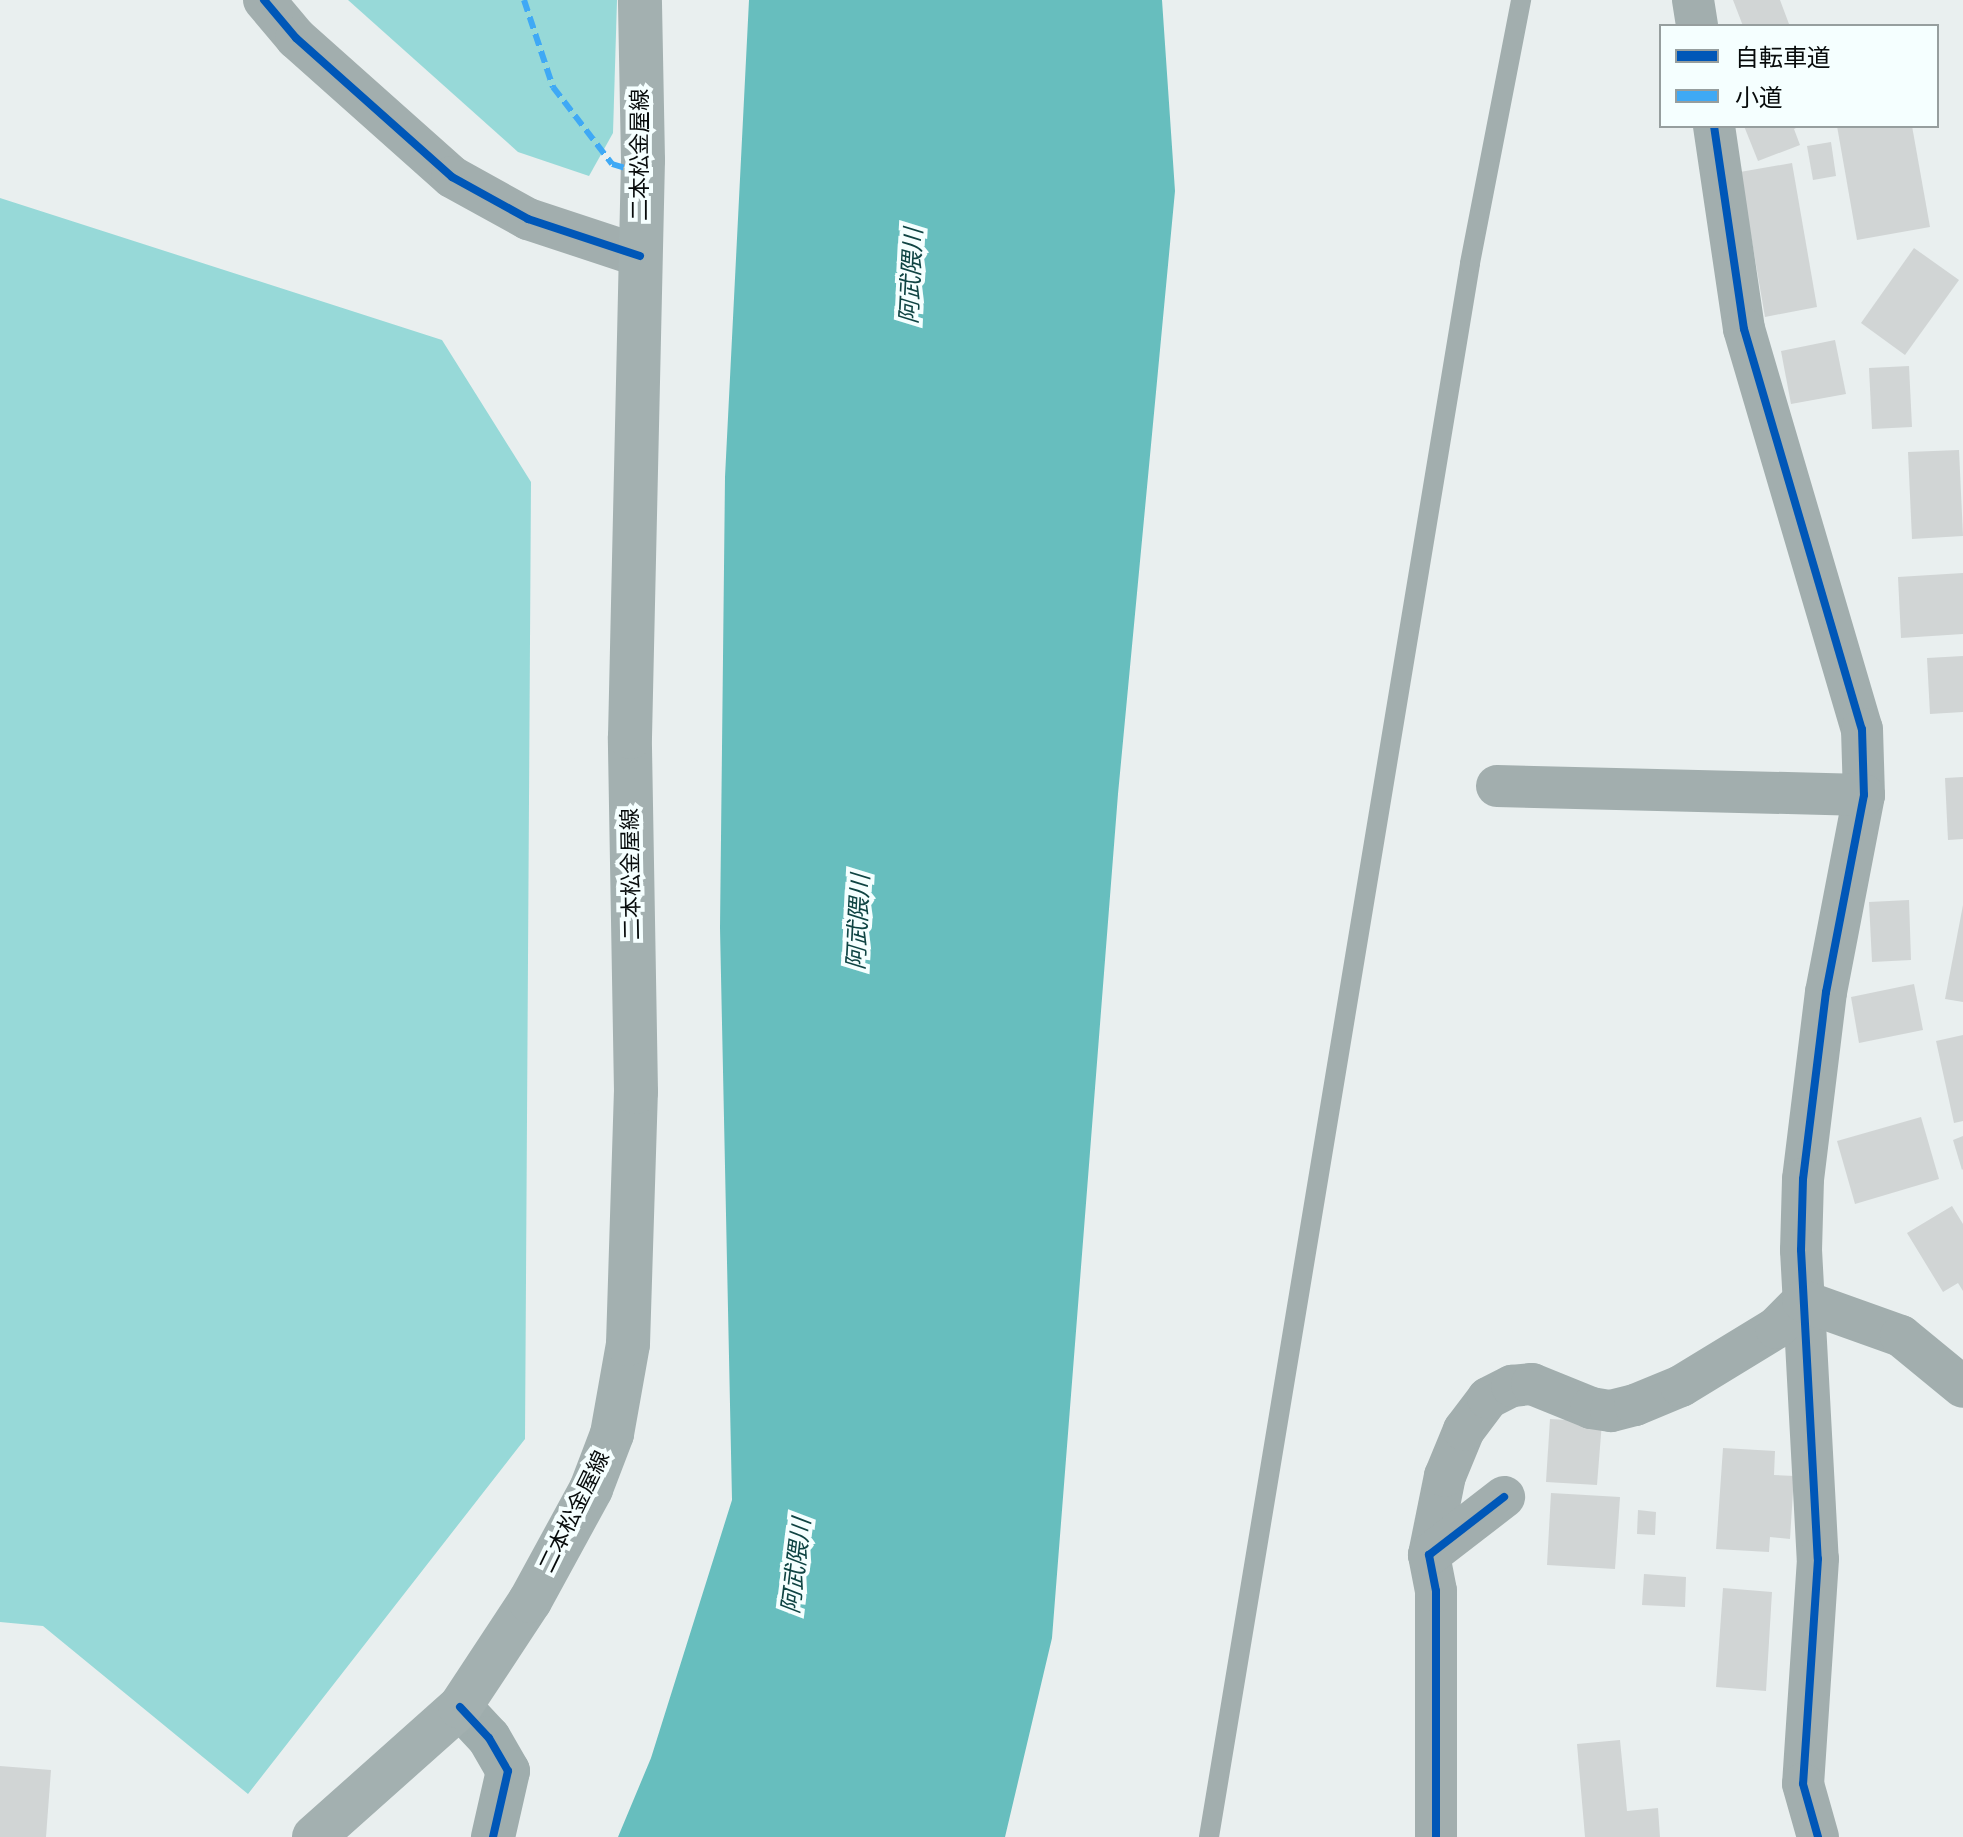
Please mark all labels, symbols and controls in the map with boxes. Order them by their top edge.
legend [1659,24,1939,128]
text: 自転車道 [1735,42,1831,74]
text: 小道 [1735,82,1783,114]
street label: 二本松金屋線 [628,89,654,221]
water label: 阿武隈川 [895,227,929,325]
street label: 二本松金屋線 [618,808,646,940]
water label: 阿武隈川 [842,873,876,971]
street label: 二本松金屋線 [534,1447,616,1577]
water label: 阿武隈川 [777,1517,817,1615]

